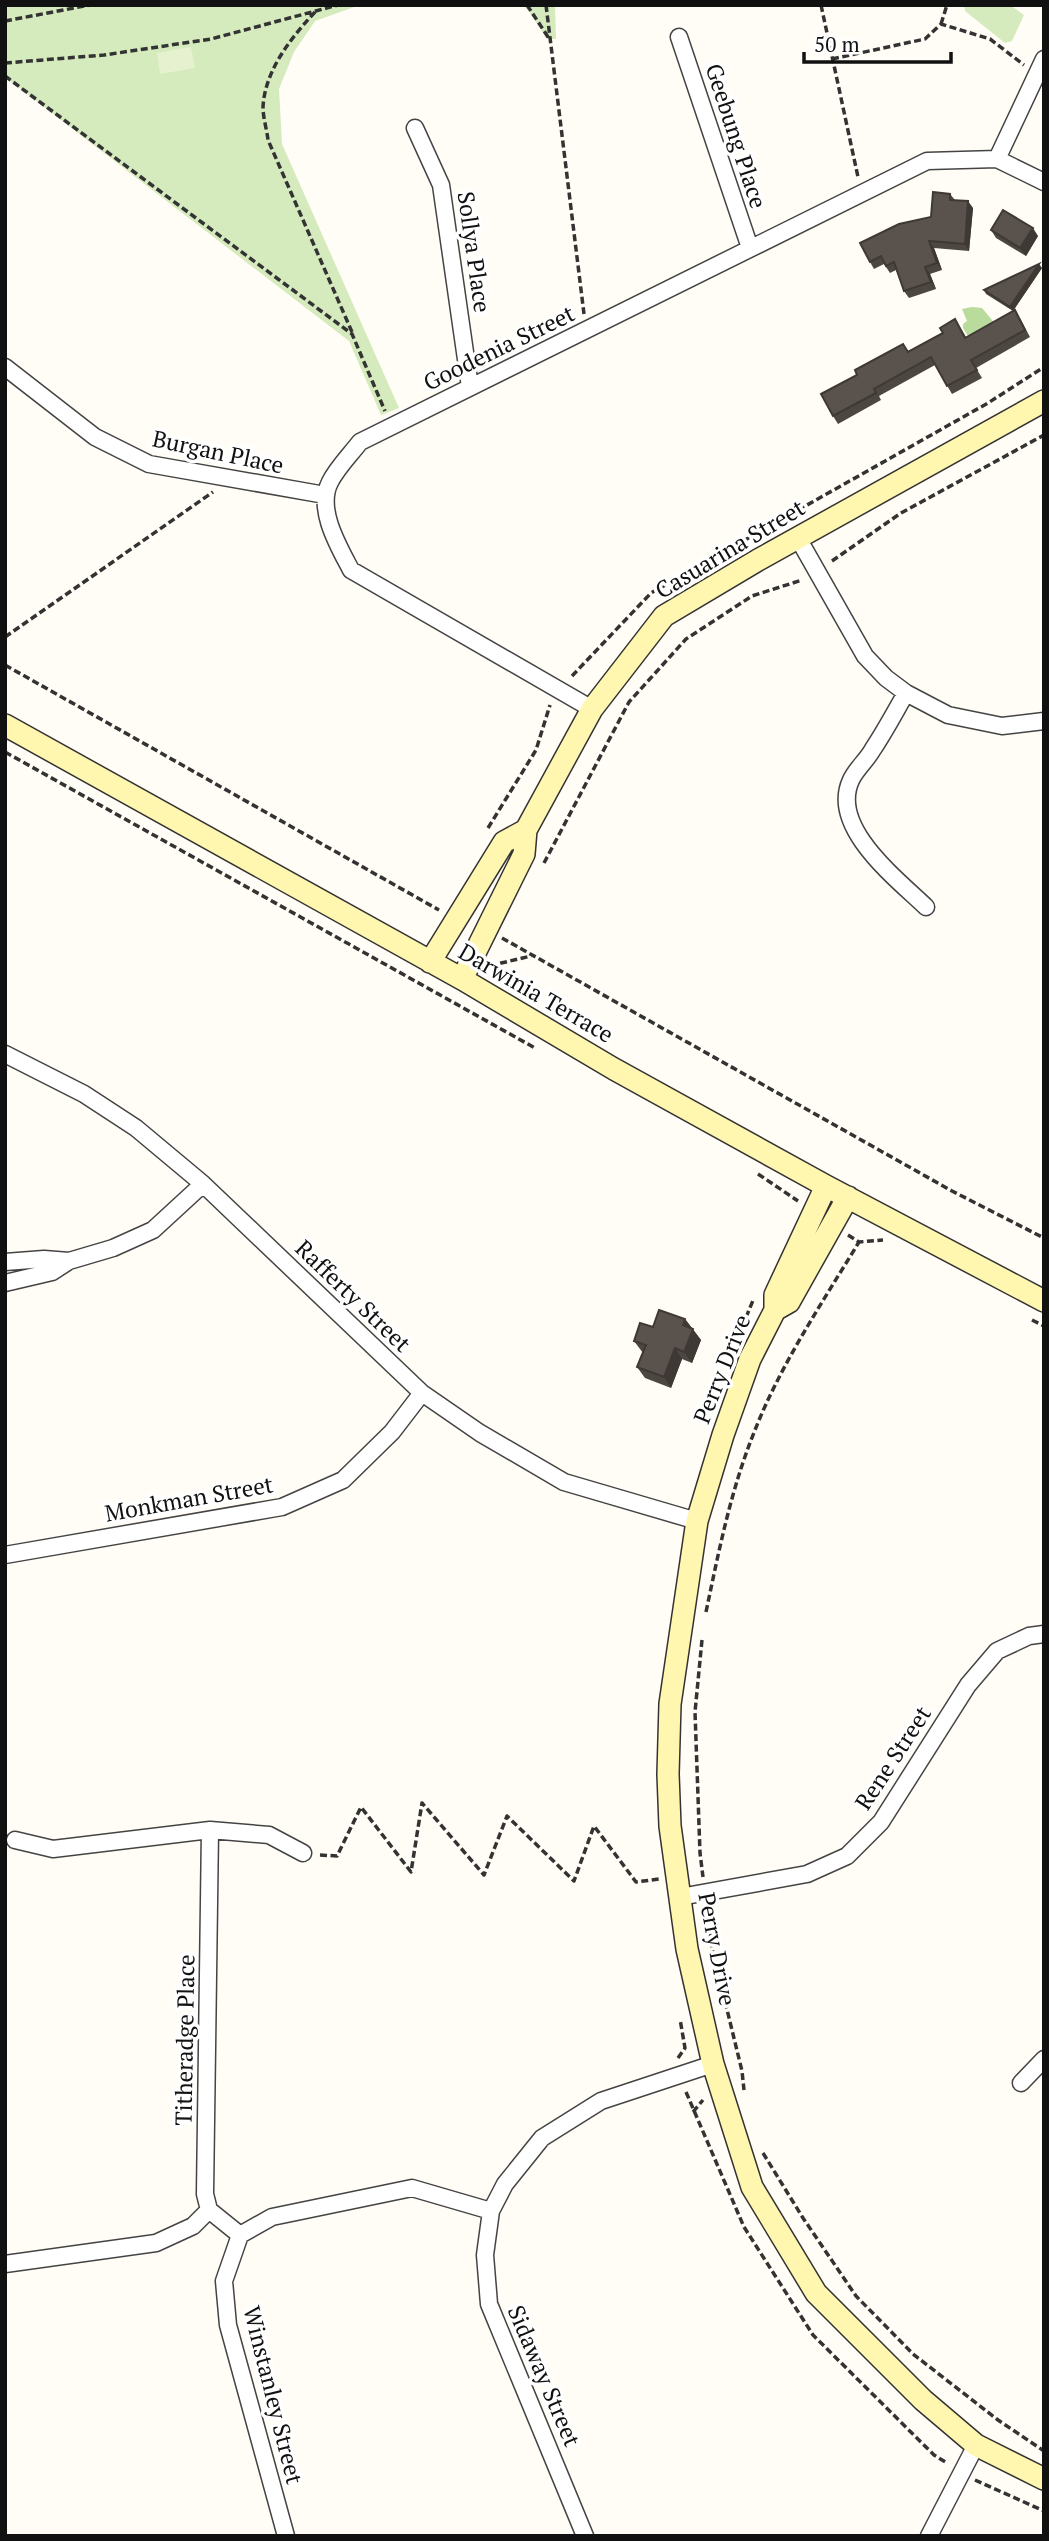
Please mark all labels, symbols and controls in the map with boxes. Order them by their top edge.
scale bar [804,21,951,65]
text: 50 m [814,30,860,58]
street label: Geebung Place [699,60,774,212]
street label: Sollya Place [451,189,498,314]
street label: Goodenia Street [418,297,580,398]
street label: Burgan Place [150,422,287,481]
street label: Casuarina Street [649,491,811,605]
street label: Darwinia Terrace [453,936,619,1049]
street label: Rafferty Street [289,1233,418,1359]
street label: Perry Drive [686,1310,757,1428]
street label: Monkman Street [102,1468,276,1529]
street label: Rene Street [847,1699,938,1816]
street label: Perry Drive [691,1890,744,2008]
street label: Titheradge Place [168,1954,201,2126]
street label: Sidaway Street [501,2300,588,2452]
street label: Winstanley Street [236,2303,311,2488]

